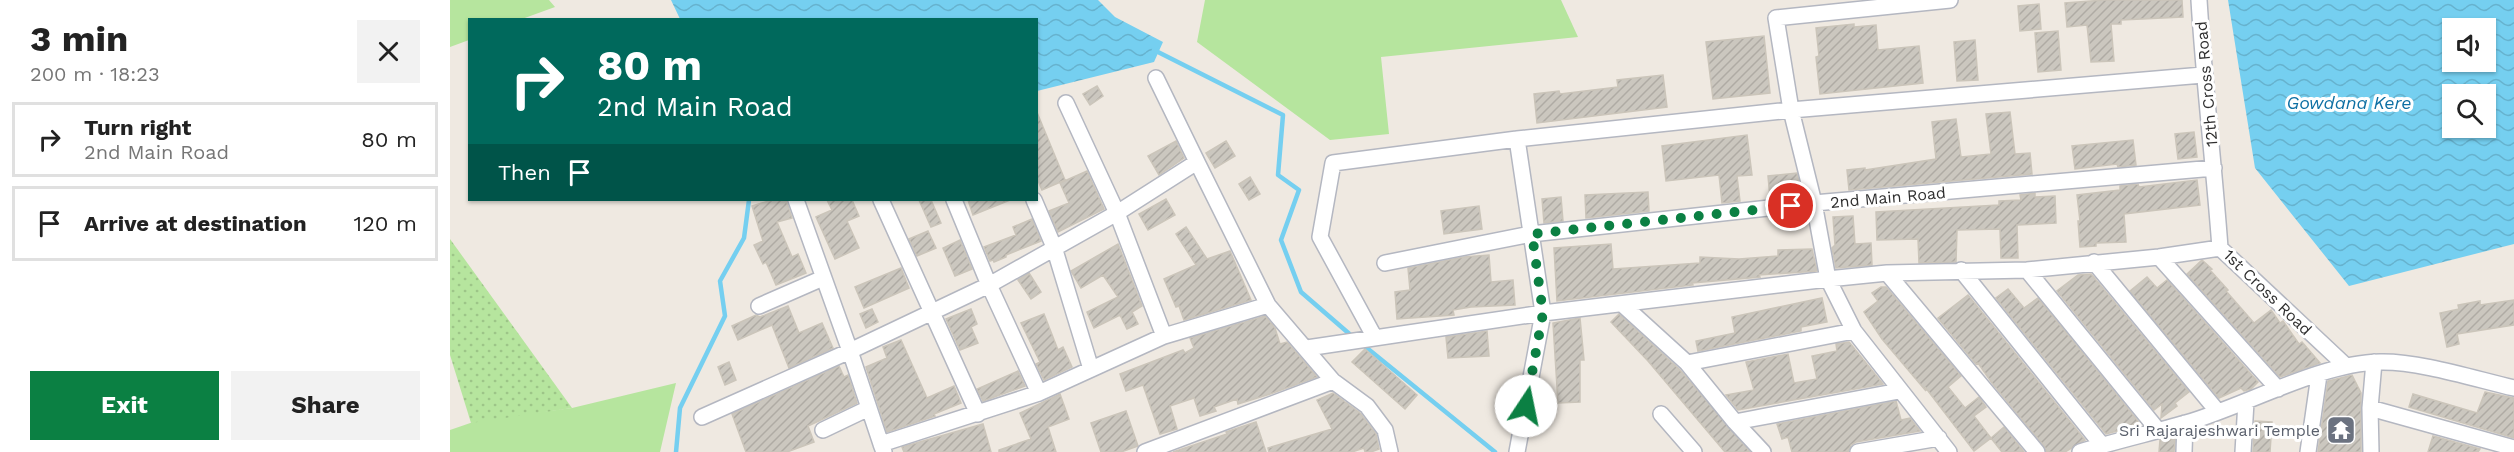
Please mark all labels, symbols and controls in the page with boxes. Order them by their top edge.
text: 3 min [30,18,128,60]
map controls [2442,18,2496,138]
button: sound [2442,18,2496,72]
button: close [357,20,420,83]
street label: 12th Cross Road [2192,20,2221,147]
text: 80 m [597,41,702,90]
icon: right [498,42,576,120]
text: 200 m · 18:23 [30,62,160,86]
button: search [2442,84,2496,138]
text: 2nd Main Road [597,91,793,123]
water label: Gowdana Kere [2286,92,2412,113]
text: Turn right [84,115,191,140]
icon: right [33,123,66,156]
text: 80 m [361,127,417,152]
text: 2nd Main Road [84,140,229,164]
icon: arrive [563,156,596,189]
text: Then [498,160,551,185]
pin [1765,180,1816,231]
street label: 2nd Main Road [1829,183,1947,212]
icon: arrive [1774,189,1807,222]
icon: arrive [33,207,66,240]
text: Arrive at destination [84,211,307,236]
text: 120 m [353,211,417,236]
street label: 1st Cross Road [2220,246,2316,339]
button: Exit [30,371,219,440]
button: Share [231,371,420,440]
position arrow [1494,374,1558,438]
temple icon: Sri Rajarajeshwari Temple [2325,414,2357,446]
place label: Sri Rajarajeshwari Temple [2119,421,2320,440]

